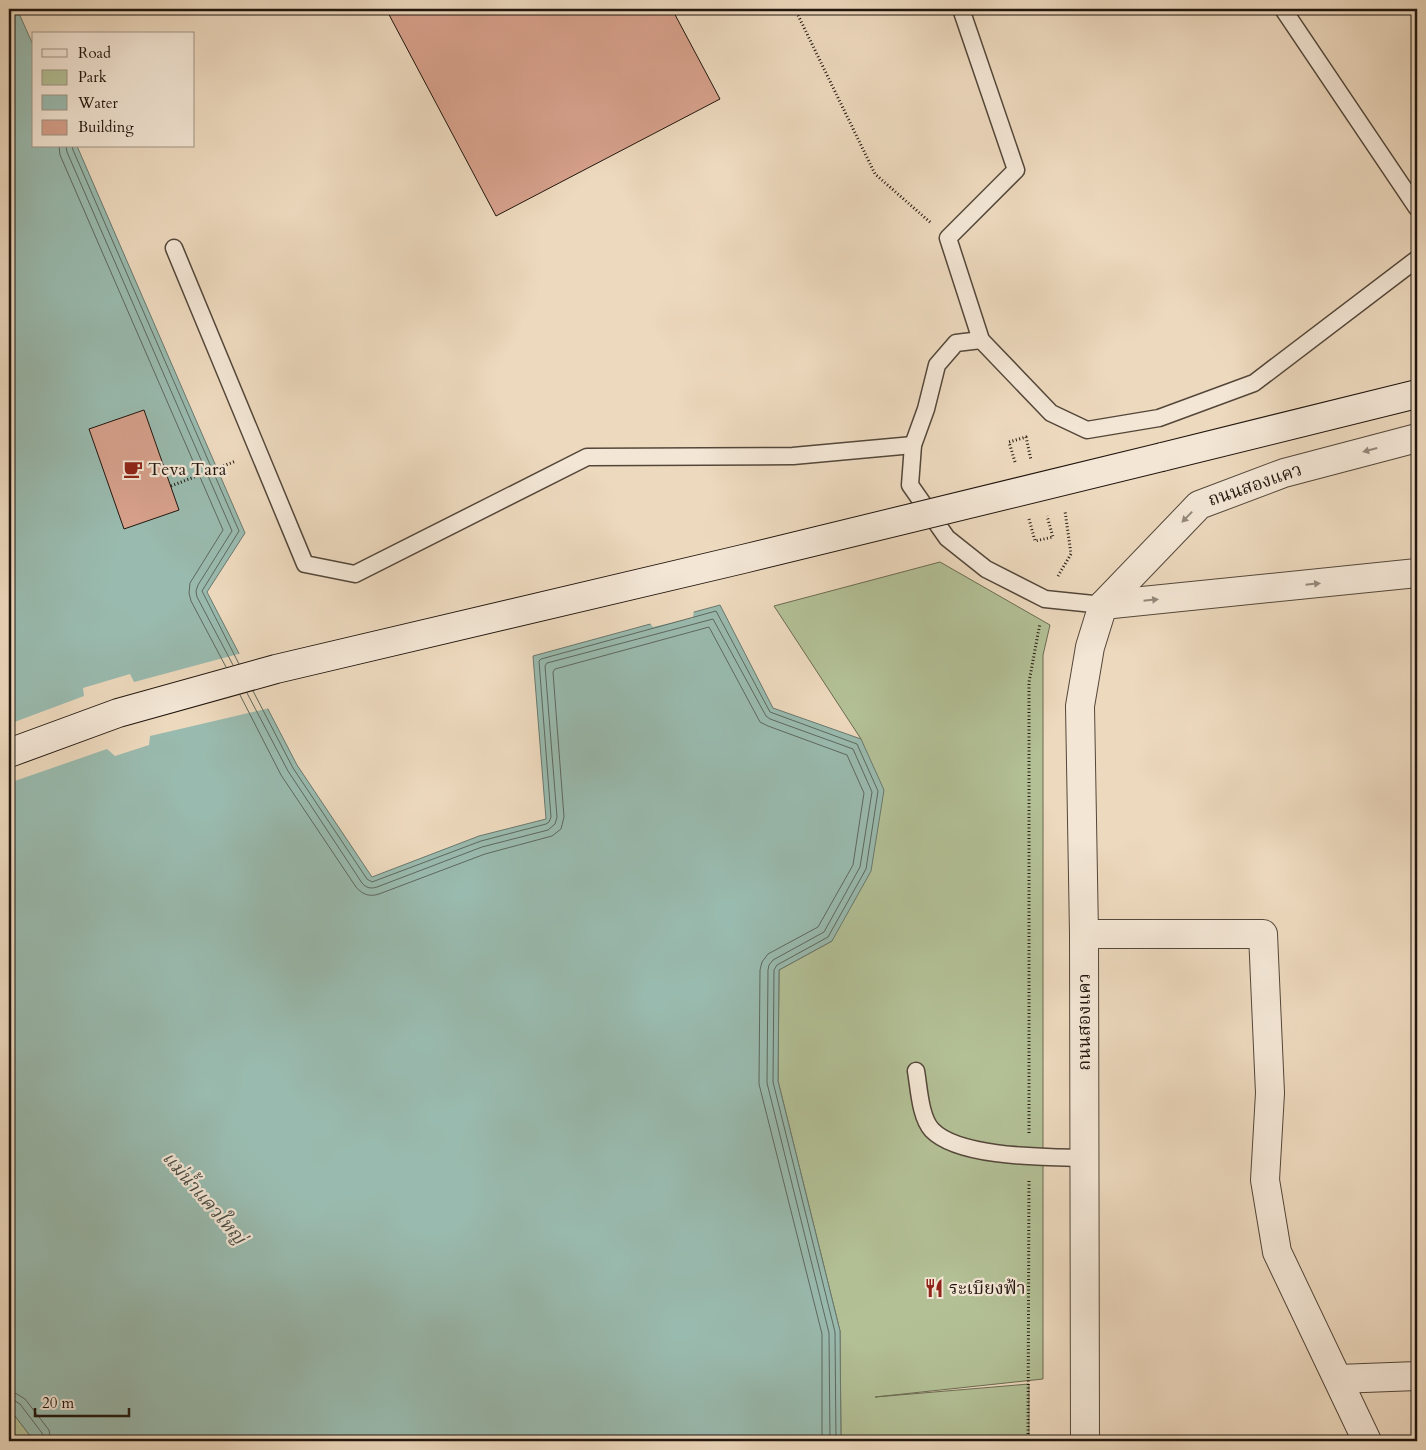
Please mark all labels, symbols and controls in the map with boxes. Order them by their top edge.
legend [32,32,195,148]
text: Road [78,43,111,63]
text: Park [78,67,107,87]
text: Water [77,93,119,113]
text: Building [78,117,134,137]
one-way arrow [1363,447,1378,455]
place label: Teva Tara [148,457,227,482]
street label: ถนนสองแคว [1205,457,1305,513]
cafe icon: Teva Tara [122,458,144,480]
one-way arrow [1181,511,1193,523]
one-way arrow [1305,580,1321,588]
one-way arrow [1144,596,1160,604]
street label: ถนนสองแคว [1072,973,1097,1071]
water label: แม่น้ำแควใหญ่ [156,1145,255,1252]
place label: ระเบียงฟ้า [949,1276,1026,1301]
restaurant icon: ระเบียงฟ้า [923,1277,945,1299]
scale bar [35,1385,129,1417]
text: 20 m [42,1393,74,1413]

